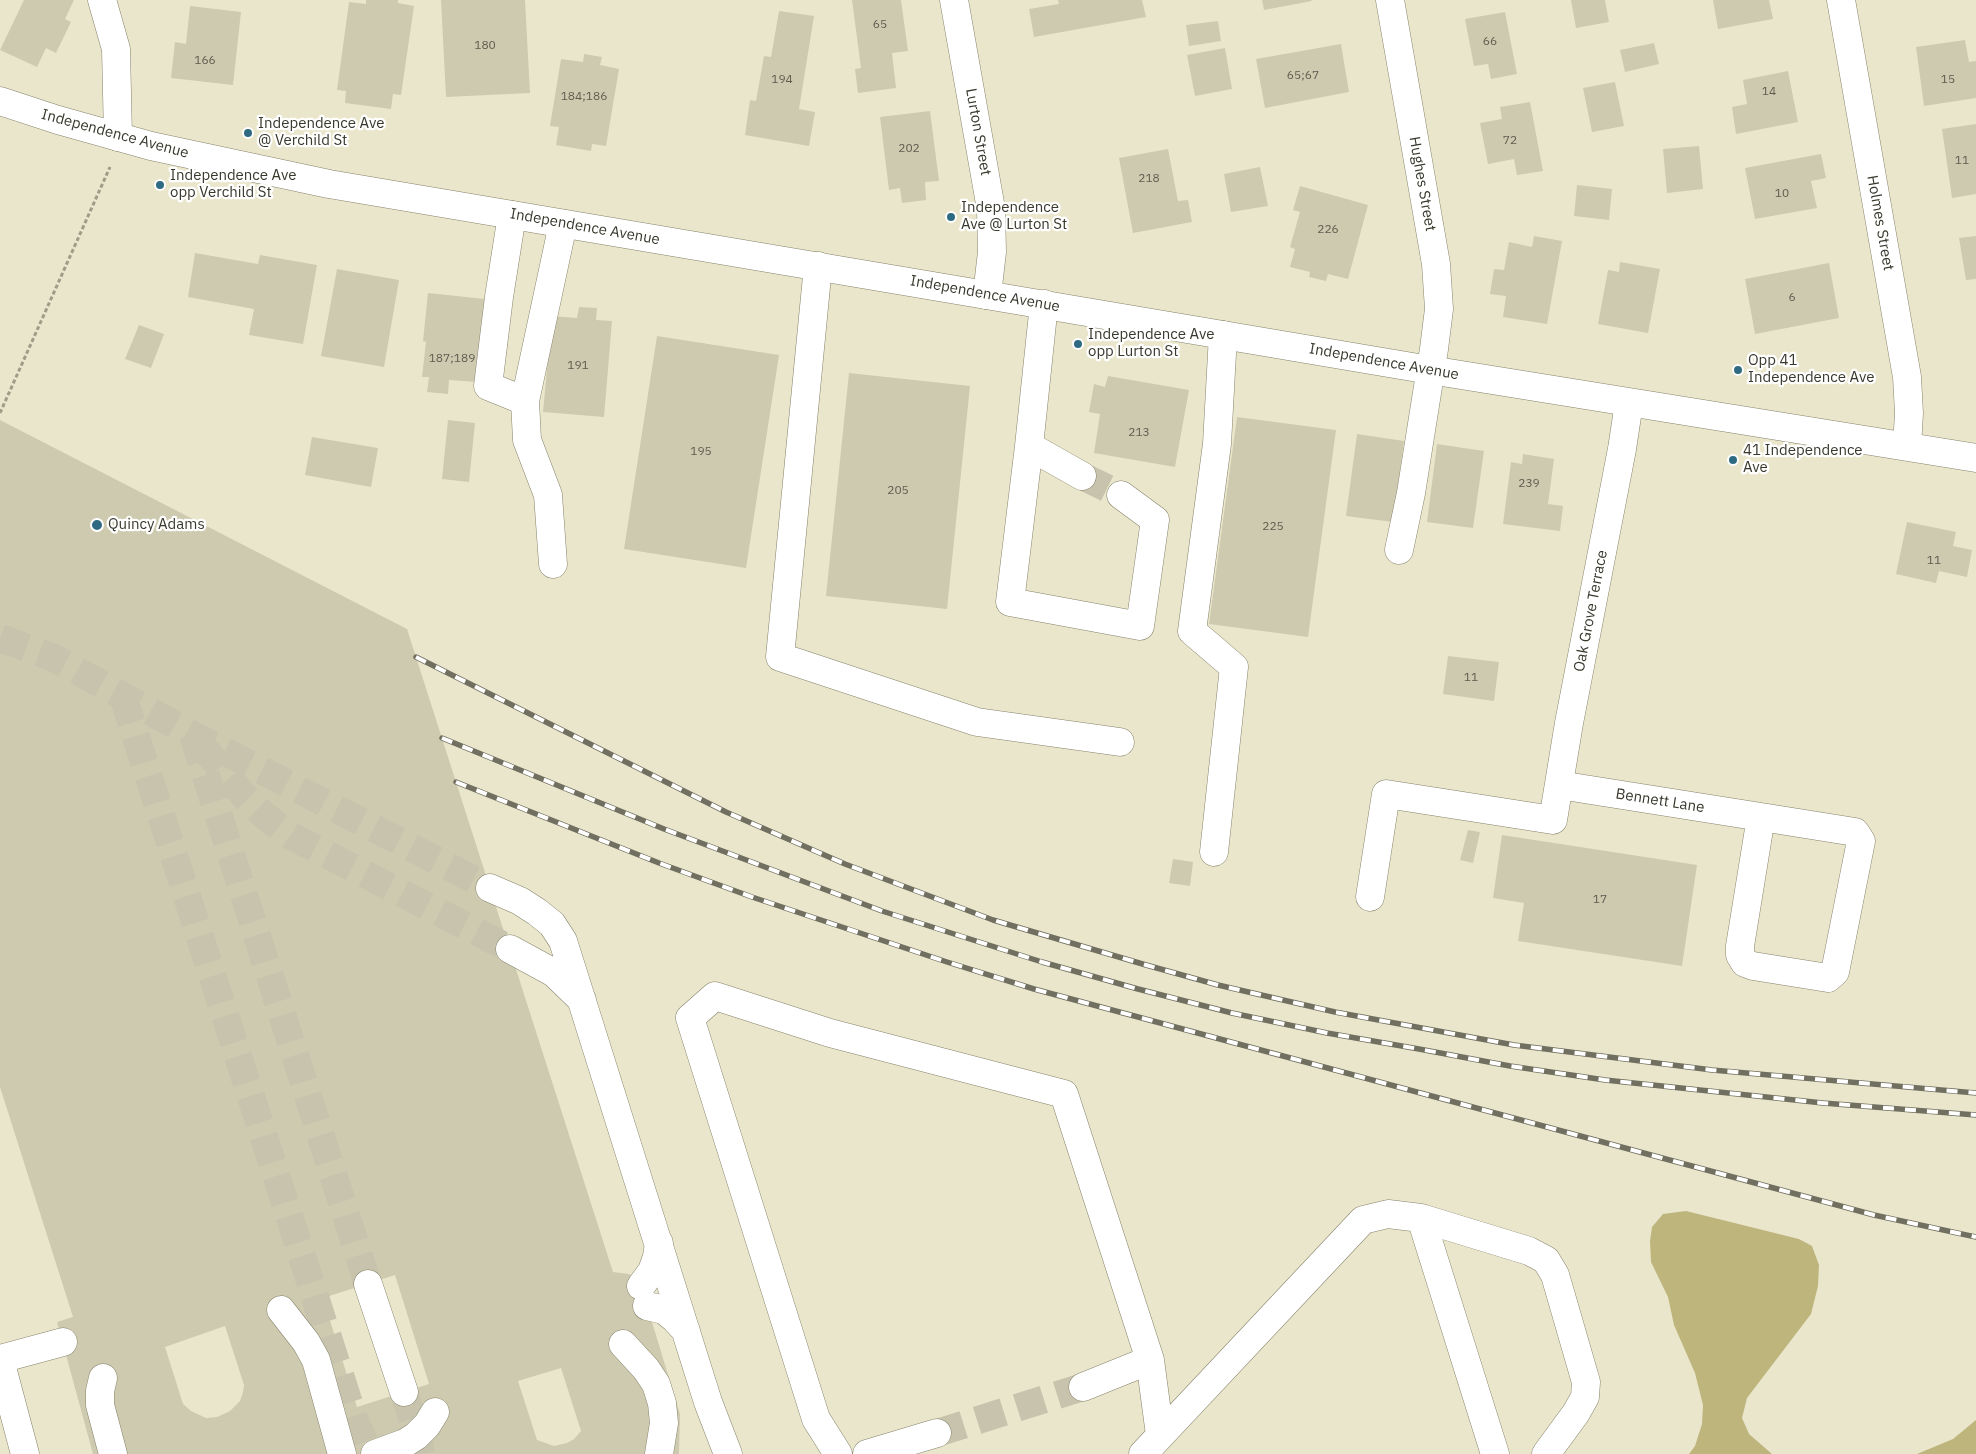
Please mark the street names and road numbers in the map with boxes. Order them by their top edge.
street label: Lurton Street [961,87,995,177]
street label: Independence Avenue [39,106,191,162]
street label: Hughes Street [1405,135,1439,233]
street label: Holmes Street [1863,174,1897,272]
street label: Independence Avenue [509,205,661,249]
street label: Independence Avenue [909,272,1061,316]
street label: Independence Avenue [1308,340,1460,384]
street label: Oak Grove Terrace [1570,549,1612,673]
street label: Bennett Lane [1614,785,1706,817]

